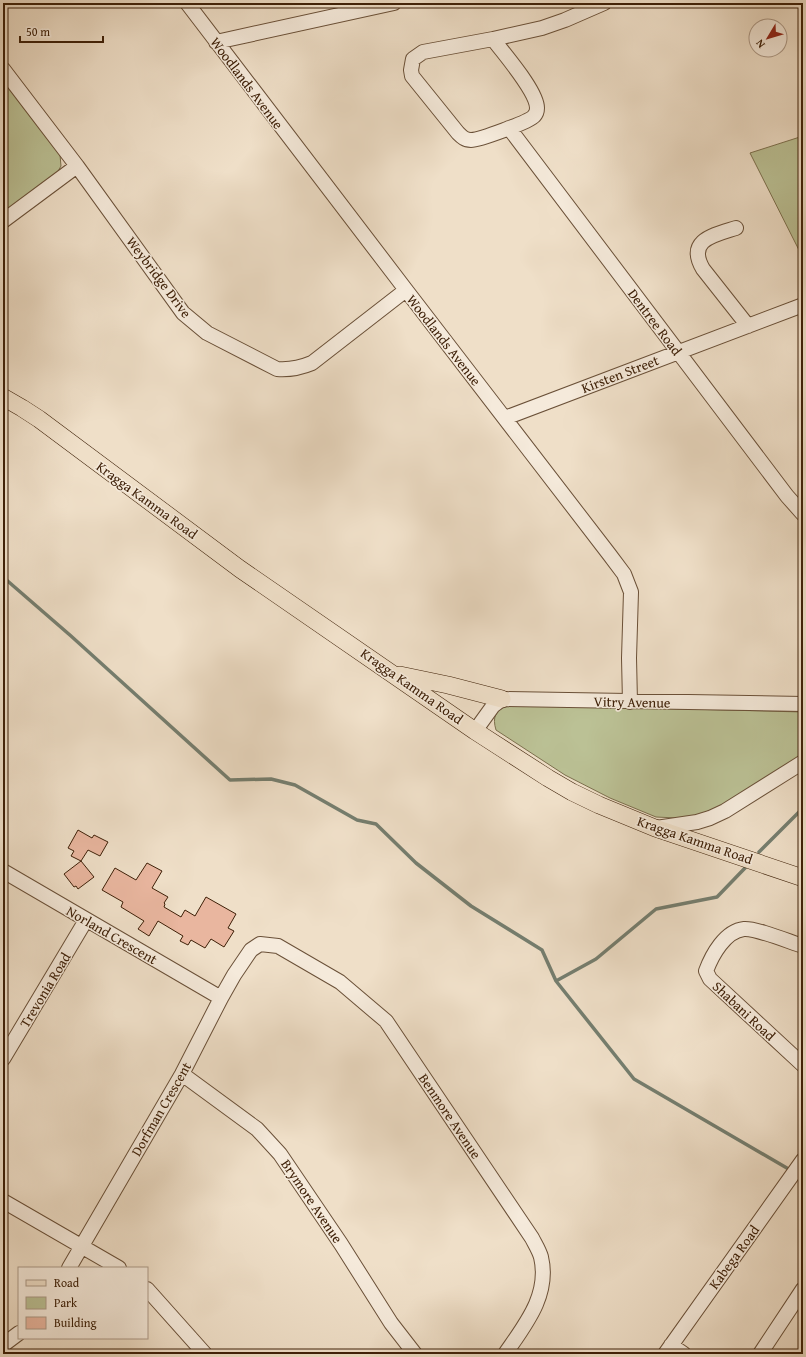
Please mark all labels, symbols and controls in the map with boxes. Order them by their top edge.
scale bar [20,18,103,44]
north arrow [748,18,788,58]
text: 50 m [26,23,50,40]
street label: Woodlands Avenue [206,33,289,134]
text: N [751,36,769,52]
street label: Weybridge Drive [122,232,197,322]
street label: Dentree Road [623,284,687,360]
street label: Woodlands Avenue [402,290,486,390]
street label: Kirsten Street [578,350,662,398]
street label: Kragga Kamma Road [92,456,202,544]
street label: Kragga Kamma Road [357,643,468,729]
street label: Vitry Avenue [593,691,671,713]
street label: Kragga Kamma Road [635,811,756,869]
street label: Norland Crescent [63,901,161,969]
street label: Trevonia Road [15,948,76,1031]
street label: Shabani Road [708,977,780,1046]
street label: Dorfman Crescent [126,1058,196,1160]
street label: Benmore Avenue [414,1069,486,1163]
street label: Brymore Avenue [276,1155,348,1247]
street label: Kabega Road [704,1220,764,1293]
legend [18,1267,148,1339]
text: Road [54,1274,80,1291]
text: Park [54,1294,78,1311]
text: Building [54,1314,97,1331]

